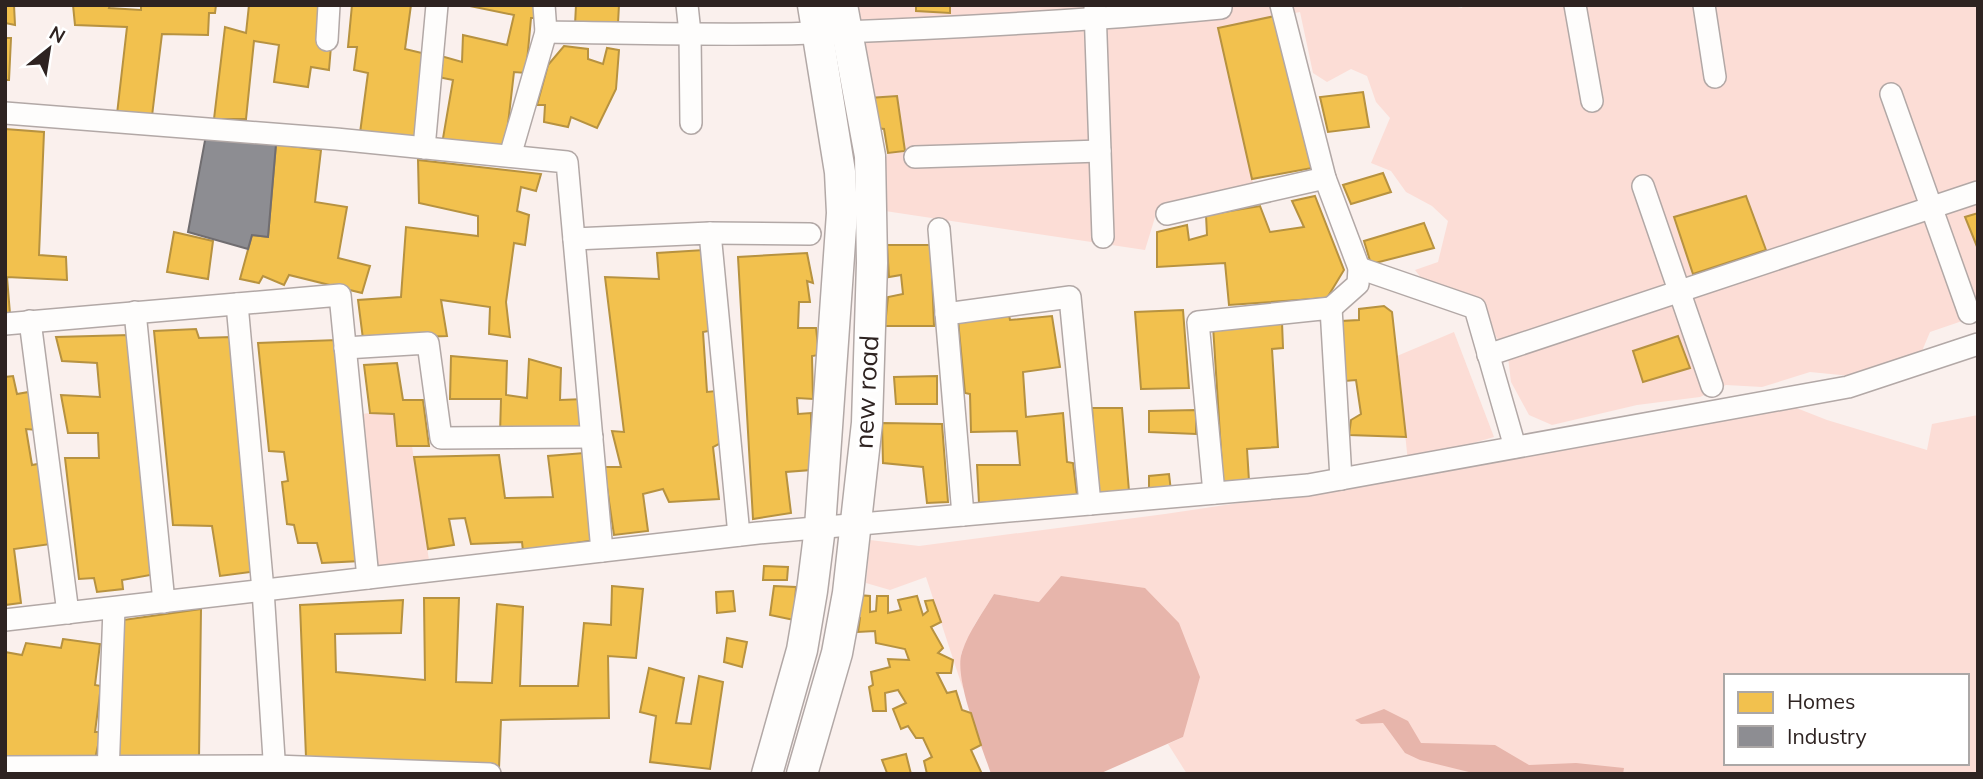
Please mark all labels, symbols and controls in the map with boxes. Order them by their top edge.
north arrow [14,14,84,84]
text: N [45,20,70,48]
street label: new road [847,334,885,450]
legend [1724,674,1969,765]
text: Homes [1787,688,1855,714]
text: Industry [1787,723,1867,749]

